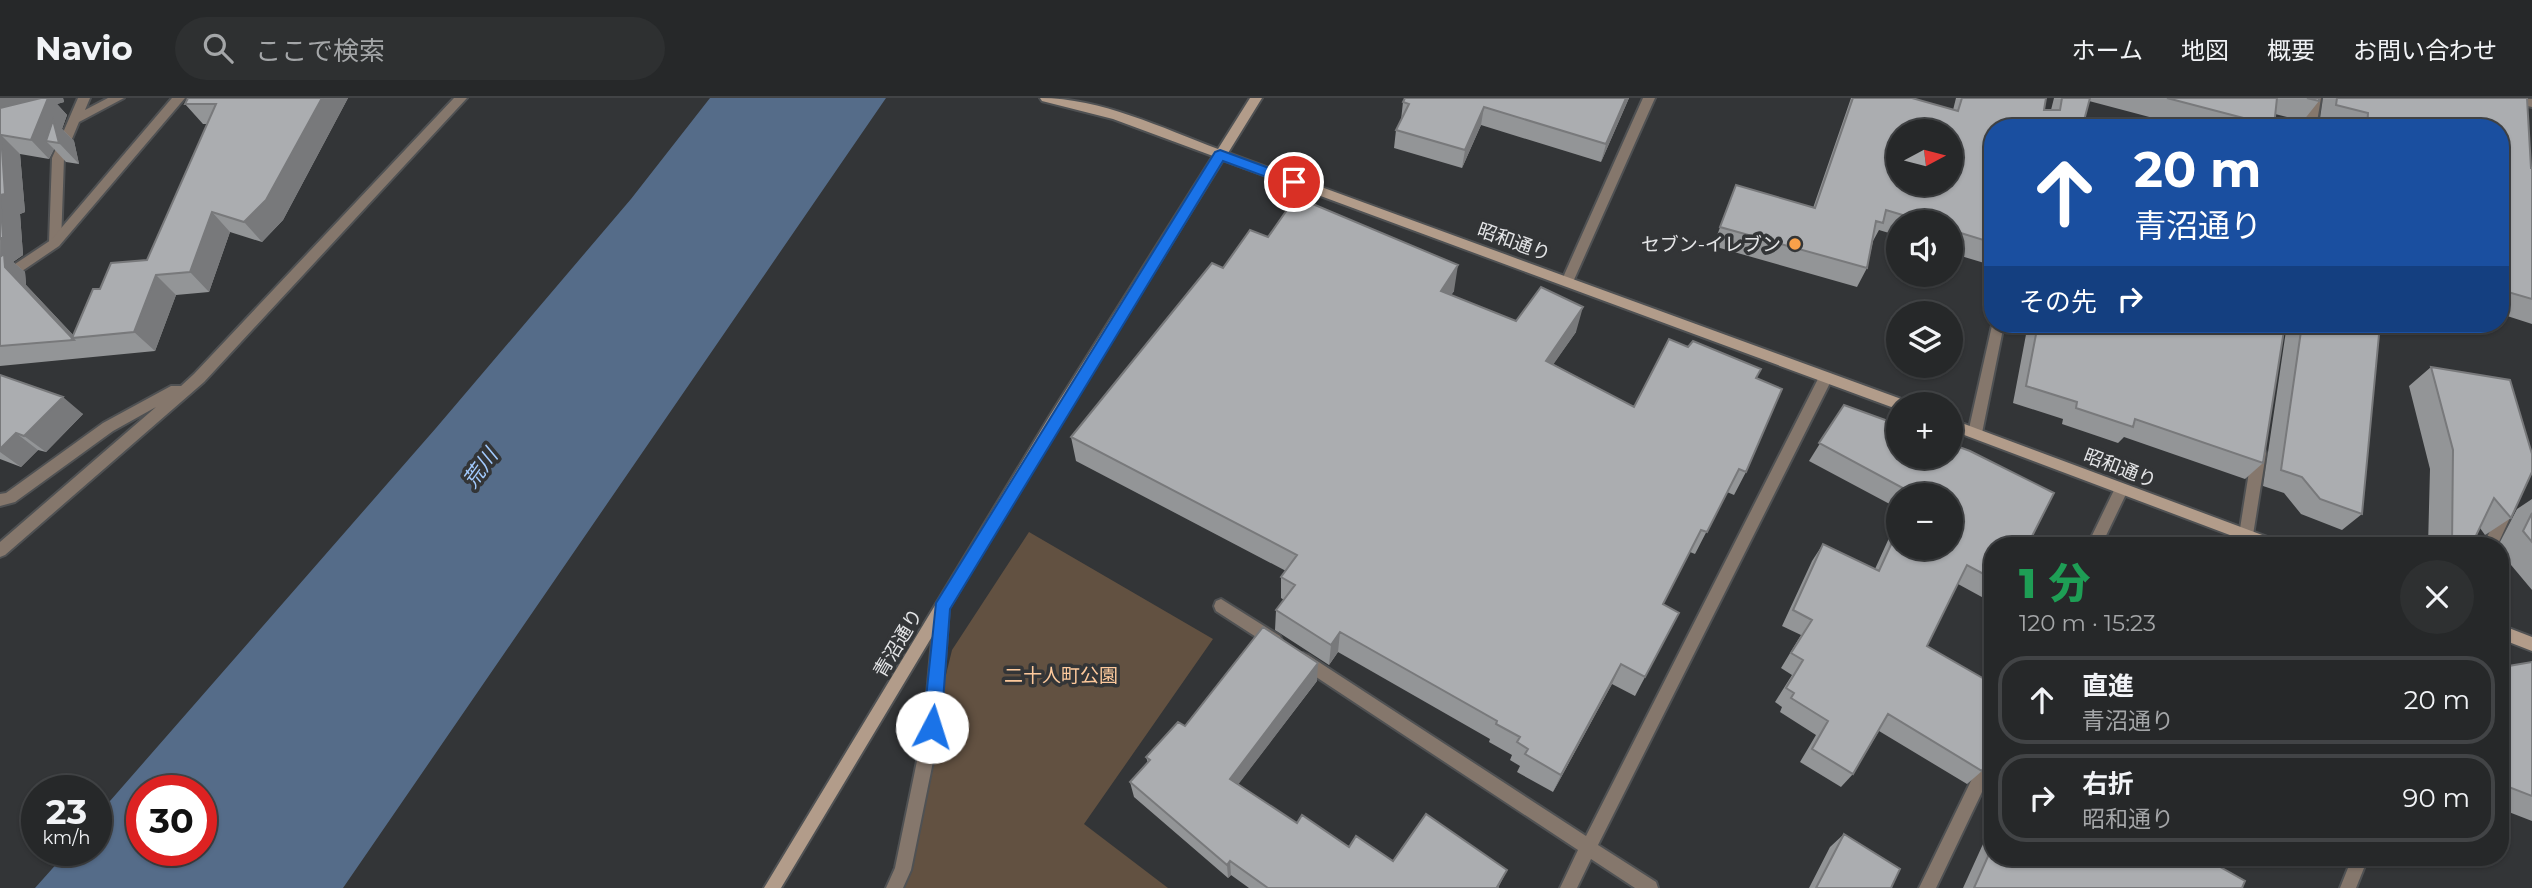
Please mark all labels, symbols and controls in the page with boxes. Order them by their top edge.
search box [175,17,665,80]
text: Navio [35,28,133,68]
icon: search [199,29,237,67]
text: ここで検索 [255,35,385,67]
text: ホーム [2072,36,2143,65]
text: 地図 [2181,36,2229,65]
text: 概要 [2267,36,2315,65]
text: お問い合わせ [2353,36,2497,65]
north arrow [1886,119,1964,196]
map controls [1886,119,1963,560]
text: 20 m [2134,140,2261,199]
icon: ahead [2019,147,2110,238]
pin [1264,152,1324,212]
icon: arrive [1275,163,1313,201]
text: 青沼通り [2134,206,2262,245]
button: sound [1886,210,1963,287]
street label: 昭和通り [1474,218,1554,266]
place label: セブン-イレブン [1641,233,1781,256]
marker: セブン-イレブン [1787,236,1803,252]
icon: right [2111,280,2149,318]
text: その先 [2019,286,2097,318]
button: layers [1886,301,1963,378]
button: + [1886,392,1963,469]
water label: 荒川 [458,442,504,492]
street label: 昭和通り [2080,444,2160,492]
button: − [1886,483,1963,560]
text: 1 分 [2019,557,2090,609]
button: close [2400,560,2474,634]
street label: 青沼通り [869,604,927,682]
text: 120 m · 15:23 [2019,609,2156,637]
park label: 二十人町公園 [1004,664,1118,687]
text: 直進 [2082,670,2134,702]
icon: ahead [2023,681,2061,719]
text: 20 m [2404,684,2470,716]
position arrow [895,690,969,764]
text: 青沼通り [2082,707,2174,735]
text: 右折 [2082,768,2134,800]
speed limit sign: 30 [126,775,217,866]
icon: right [2023,779,2061,817]
text: 90 m [2403,782,2470,814]
text: 23 [46,790,87,833]
text: 昭和通り [2082,805,2174,833]
text: km/h [42,827,91,849]

